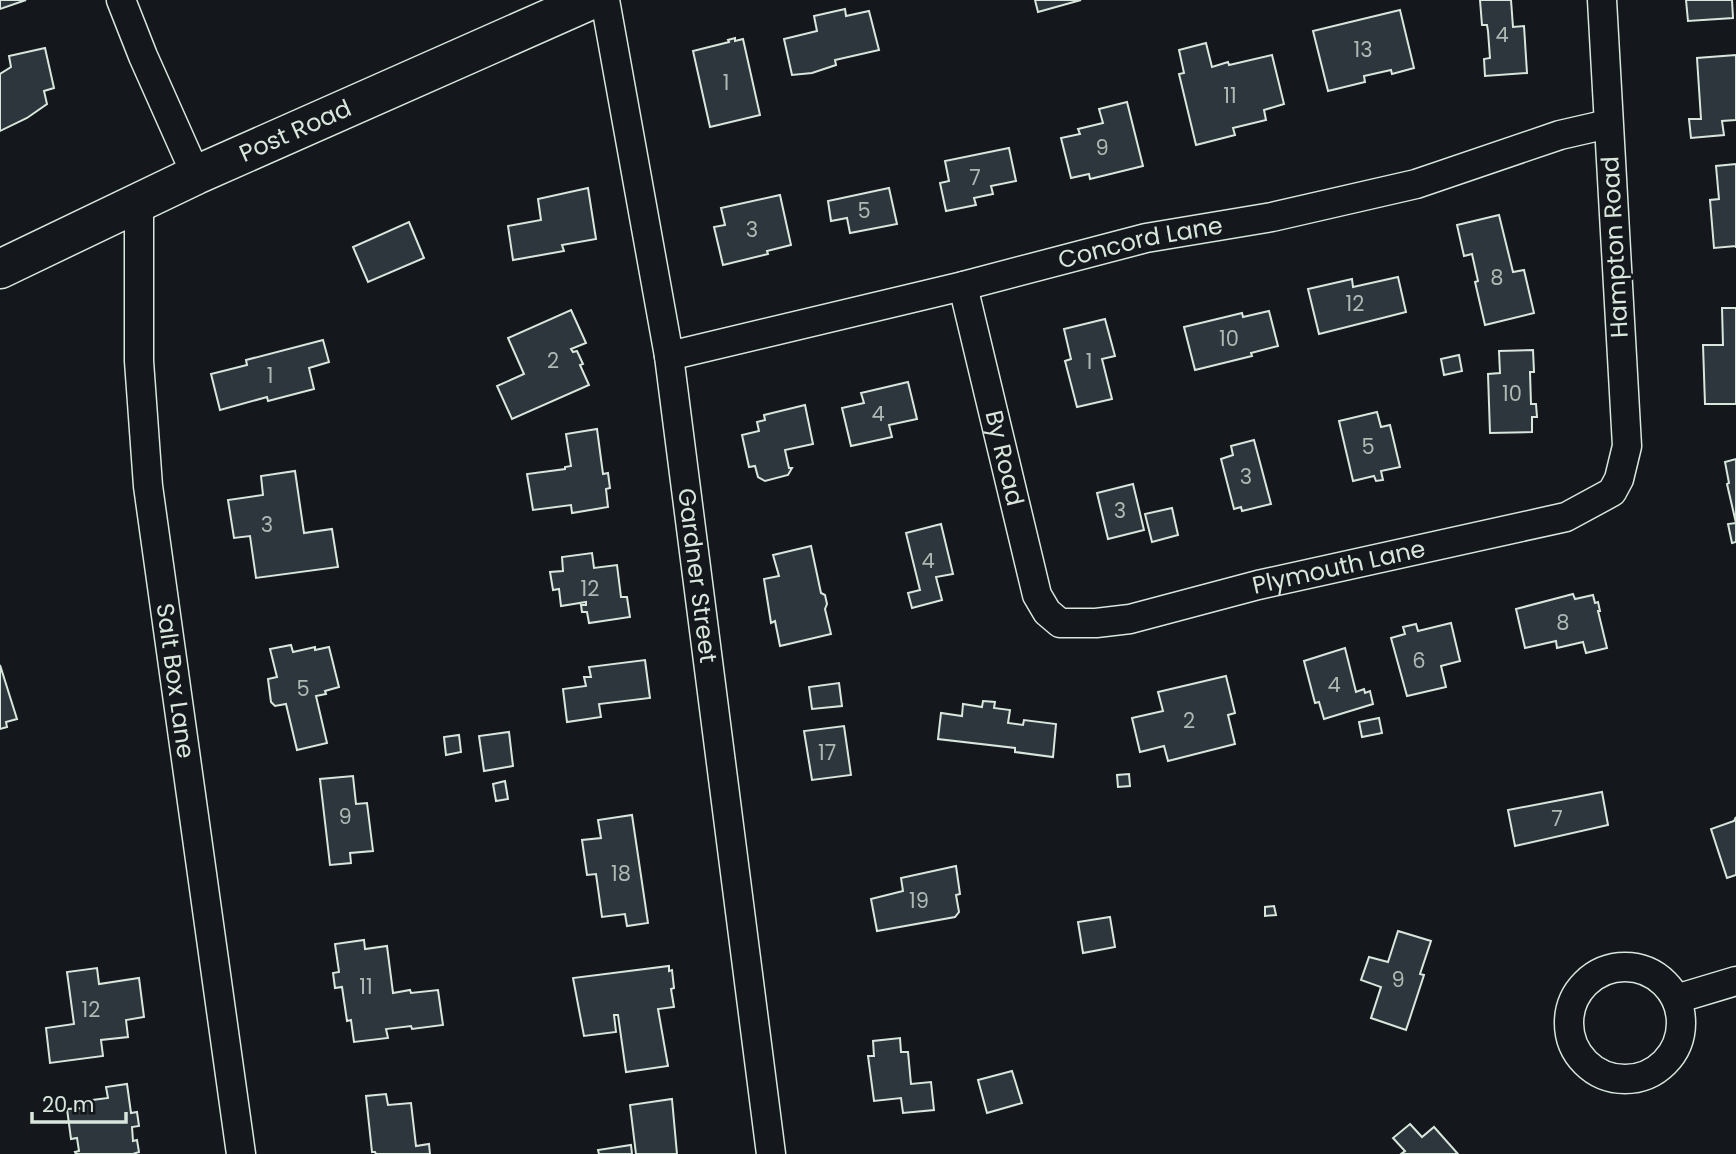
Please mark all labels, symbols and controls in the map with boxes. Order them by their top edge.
house number: 4 [1495,20,1509,49]
house number: 13 [1353,35,1373,64]
house number: 1 [723,68,729,97]
house number: 11 [1223,81,1237,110]
street label: Post Road [234,91,356,170]
house number: 9 [1095,133,1109,162]
street label: Hampton Road [1593,155,1636,339]
house number: 7 [969,163,981,192]
house number: 5 [857,196,871,225]
street label: Concord Lane [1054,208,1225,276]
house number: 3 [746,215,758,244]
house number: 8 [1490,263,1504,292]
house number: 12 [1346,289,1364,318]
house number: 10 [1219,324,1239,353]
house number: 2 [547,346,559,375]
house number: 1 [1086,347,1092,376]
house number: 1 [267,361,273,390]
house number: 10 [1502,379,1522,408]
house number: 4 [871,399,885,428]
street label: By Road [977,407,1032,509]
house number: 5 [1361,432,1375,461]
house number: 3 [1240,462,1252,491]
street label: Gardner Street [670,486,725,665]
house number: 3 [1114,496,1126,525]
house number: 3 [261,510,273,539]
street label: Plymouth Lane [1249,532,1428,602]
house number: 4 [921,546,935,575]
house number: 12 [581,574,599,603]
street label: Salt Box Lane [148,601,203,760]
house number: 8 [1556,608,1570,637]
house number: 6 [1412,646,1426,675]
house number: 4 [1327,670,1341,699]
house number: 5 [296,674,310,703]
house number: 2 [1183,706,1195,735]
house number: 17 [818,738,836,767]
house number: 9 [338,802,352,831]
house number: 7 [1551,804,1563,833]
house number: 18 [611,859,631,888]
house number: 19 [909,886,929,915]
house number: 9 [1391,965,1405,994]
house number: 11 [359,972,373,1001]
house number: 12 [82,995,100,1024]
scale bar [32,1080,126,1124]
text: 20 m [42,1090,95,1119]

